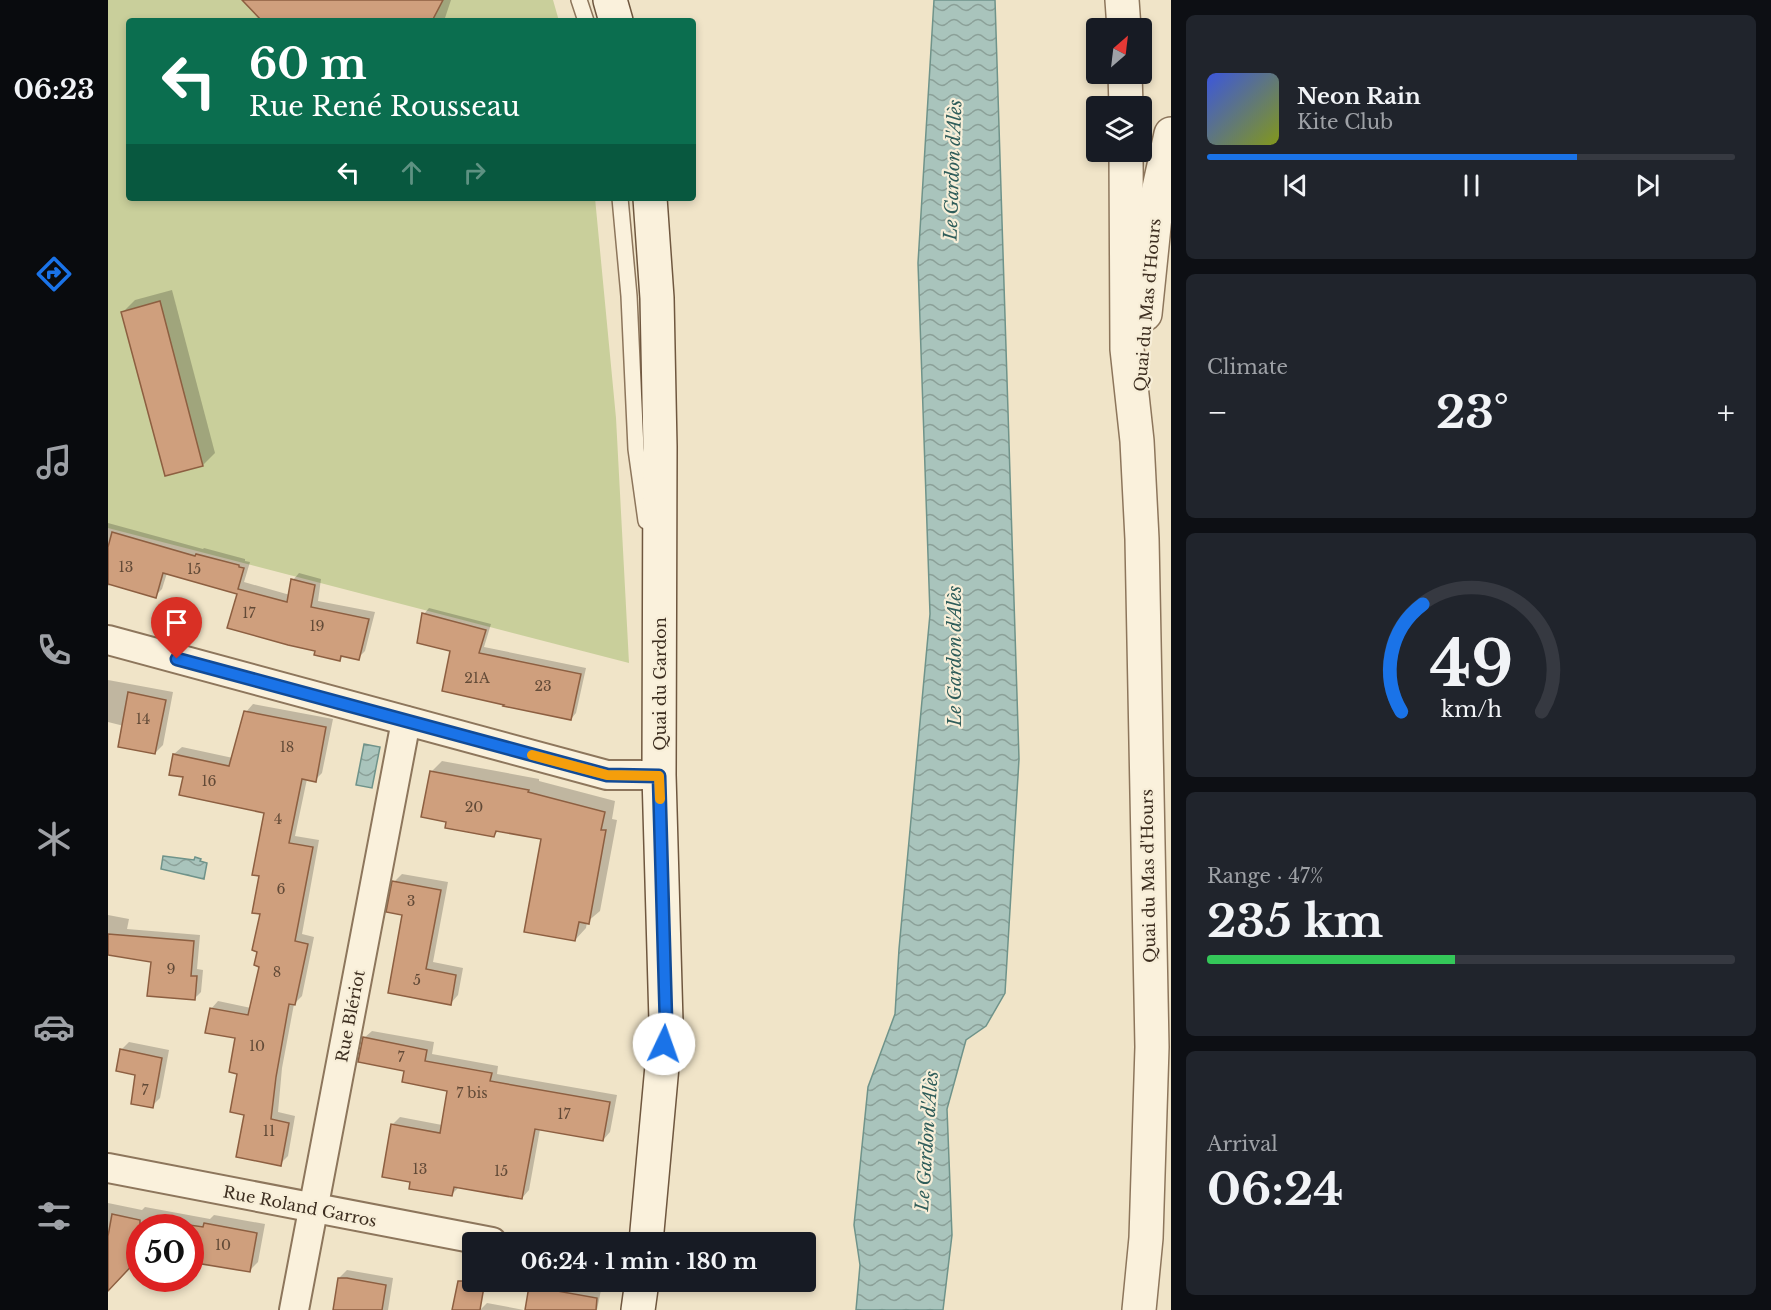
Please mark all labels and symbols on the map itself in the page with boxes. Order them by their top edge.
north arrow [1086,18,1152,84]
water label: Le Gardon d'Alès [940,99,966,242]
street label: Quai du Mas d'Hours [1129,218,1165,392]
house number: 13 [119,558,133,576]
house number: 15 [187,560,201,578]
water label: Le Gardon d'Alès [944,586,966,727]
pin [151,597,202,659]
house number: 17 [242,604,257,622]
house number: 19 [309,617,325,635]
street label: Quai du Gardon [650,617,670,751]
house number: 21A [464,669,490,687]
house number: 23 [534,677,552,695]
house number: 14 [136,710,150,728]
house number: 18 [280,738,294,756]
house number: 16 [201,772,217,790]
street label: Quai du Mas d'Hours [1136,789,1160,963]
house number: 20 [465,798,483,816]
house number: 4 [274,810,282,828]
house number: 6 [276,880,286,898]
house number: 3 [407,892,415,910]
house number: 9 [166,960,176,978]
house number: 8 [273,963,281,981]
street label: Rue Blériot [331,968,369,1064]
house number: 5 [413,971,421,989]
position arrow [632,1012,696,1076]
house number: 10 [249,1037,265,1055]
house number: 7 [397,1048,405,1066]
water label: Le Gardon d'Alès [911,1070,943,1213]
house number: 7 [141,1081,149,1099]
house number: 7 bis [456,1084,488,1102]
house number: 17 [557,1105,572,1123]
house number: 11 [263,1122,275,1140]
house number: 13 [413,1160,427,1178]
house number: 15 [494,1162,508,1180]
street label: Rue Roland Garros [221,1181,379,1231]
speed limit sign: 50 [126,1214,204,1292]
house number: 10 [215,1236,231,1254]

